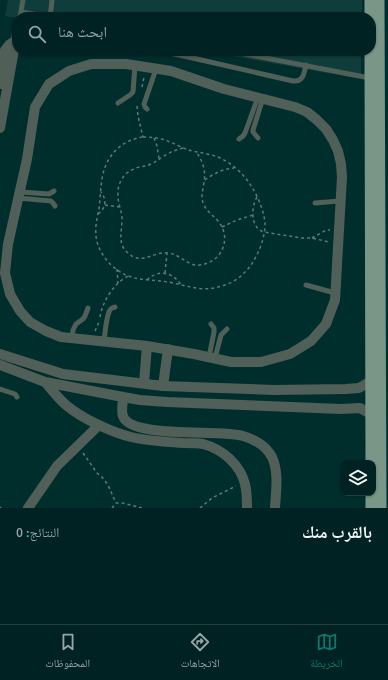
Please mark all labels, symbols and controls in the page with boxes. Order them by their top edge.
search box [12,12,376,56]
icon: search [26,23,48,45]
text: ابحث هنا [58,23,107,41]
map controls [340,460,376,496]
button: layers [340,460,376,496]
text: بالقرب منك [302,522,372,543]
text: النتائج: 0 [16,525,59,541]
tab: المحفوظات [45,631,90,674]
tab: الاتجاهات [181,631,220,674]
tab: الخريطة [310,631,343,674]

